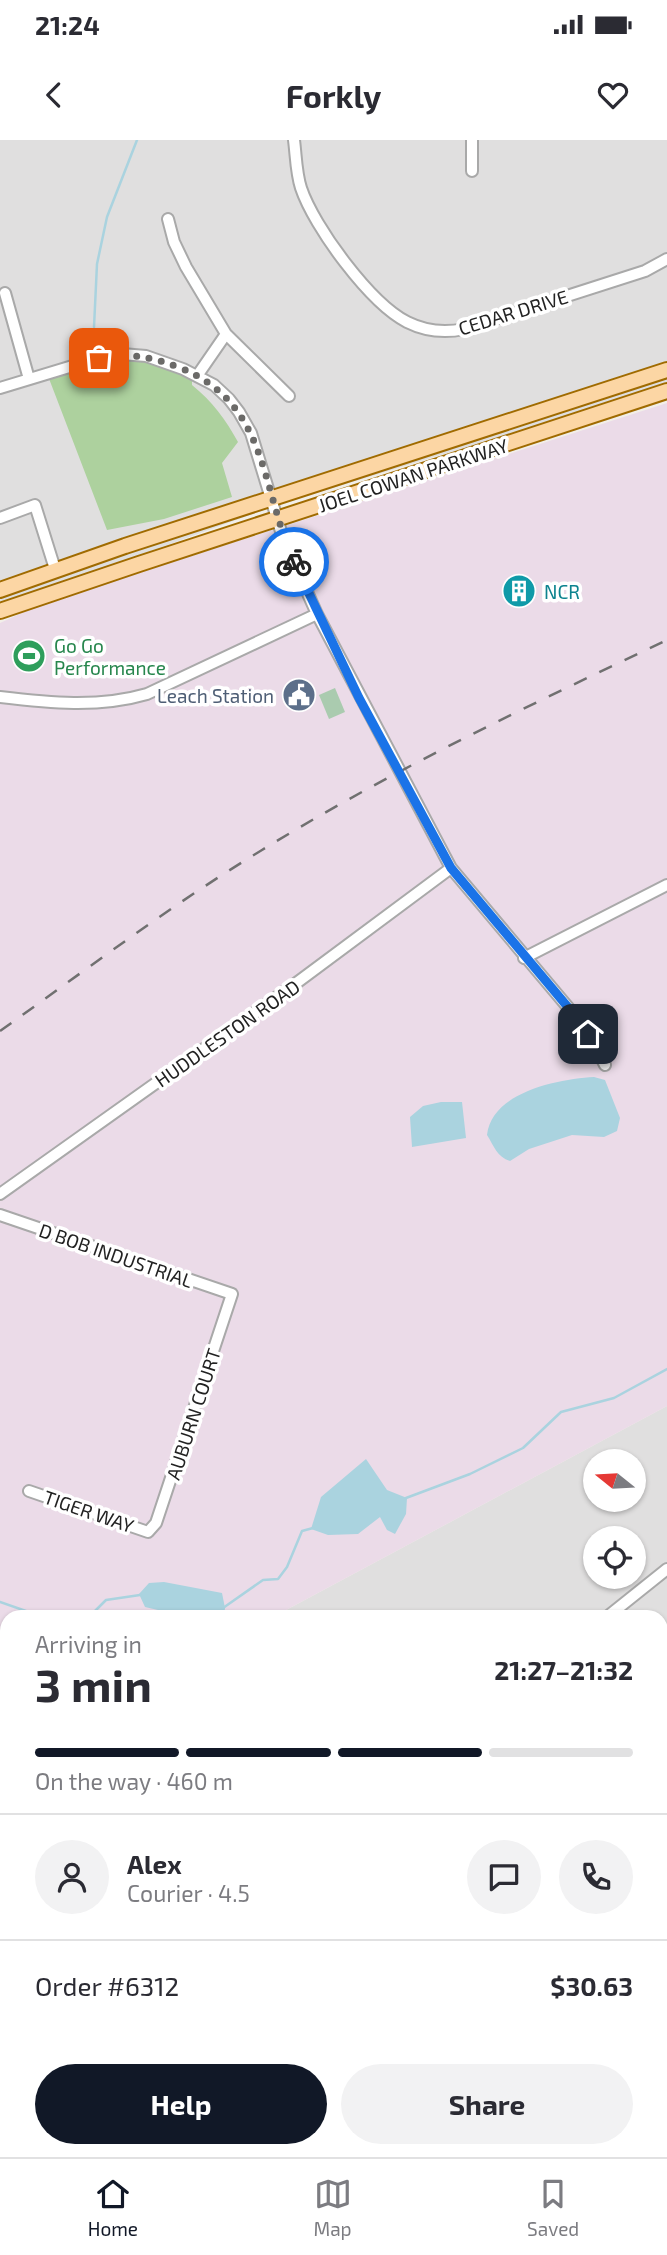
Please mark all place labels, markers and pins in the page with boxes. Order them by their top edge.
pin [69,328,129,388]
building icon: NCR [500,572,538,610]
place label: NCR [544,580,580,603]
place label: Go Go Performance [54,634,166,679]
sports icon: Go Go Performance [10,637,48,675]
public building icon: Leach Station [280,676,318,714]
place label: Leach Station [157,684,274,707]
pin [558,1004,618,1064]

